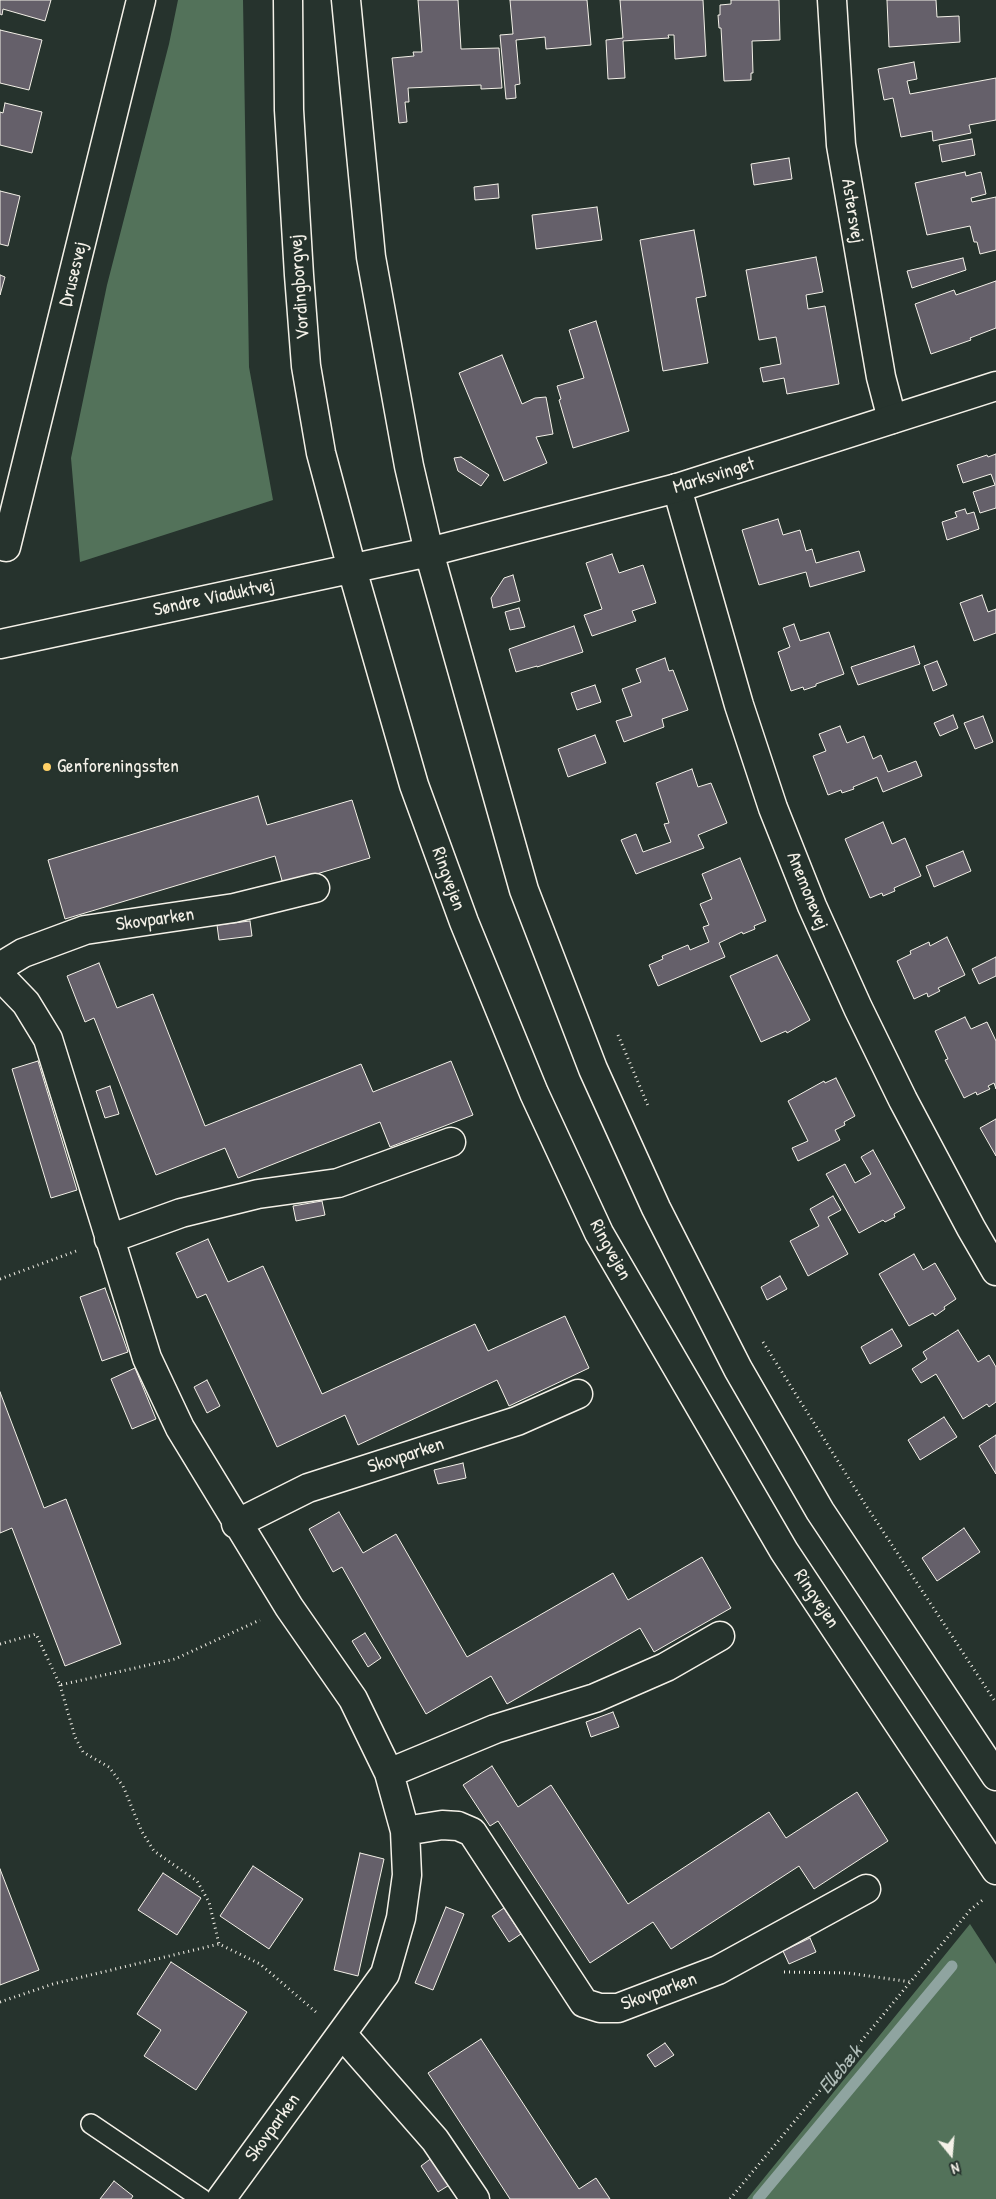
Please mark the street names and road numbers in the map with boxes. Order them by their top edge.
street label: Astersvej [836,177,868,245]
street label: Vordingborgvej [285,234,315,340]
street label: Drusesvej [55,239,93,309]
street label: Marksvinget [670,453,758,499]
street label: Søndre Viaduktvej [151,574,277,622]
street label: Ringvejen [426,844,470,914]
street label: Anemonevej [781,849,833,933]
street label: Skovparken [114,903,196,937]
street label: Ringvejen [584,1216,636,1284]
street label: Skovparken [365,1433,447,1479]
street label: Ringvejen [788,1565,844,1633]
street label: Skovparken [618,1968,700,2016]
street label: Skovparken [241,2089,305,2167]

